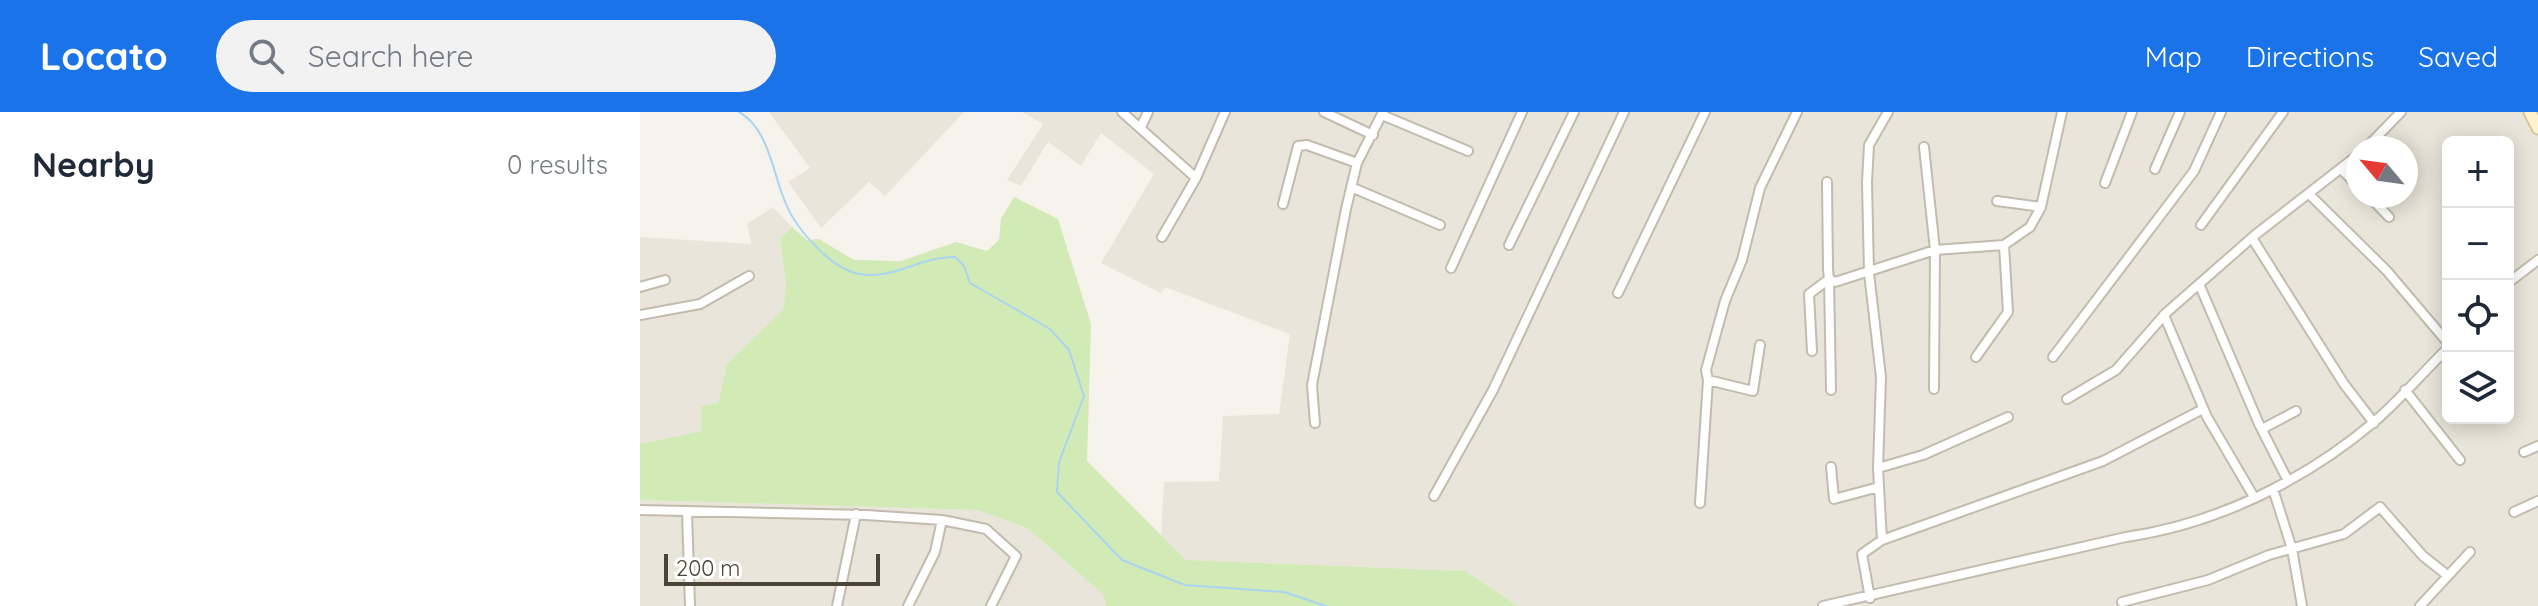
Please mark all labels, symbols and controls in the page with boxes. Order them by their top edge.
search box [216,20,776,92]
text: Locato [40,32,168,80]
icon: search [244,34,288,78]
text: Search here [308,37,473,75]
text: Map [2145,39,2202,74]
text: Directions [2246,39,2374,74]
text: Saved [2418,39,2498,74]
north arrow [2346,136,2418,208]
map controls [2442,136,2514,424]
button: + [2442,136,2514,208]
text: Nearby [32,143,155,186]
text: 0 results [507,148,608,181]
button: − [2442,208,2514,280]
button: locate [2442,280,2514,352]
button: layers [2442,352,2514,424]
scale bar [664,550,880,586]
text: 200 m [676,554,740,582]

